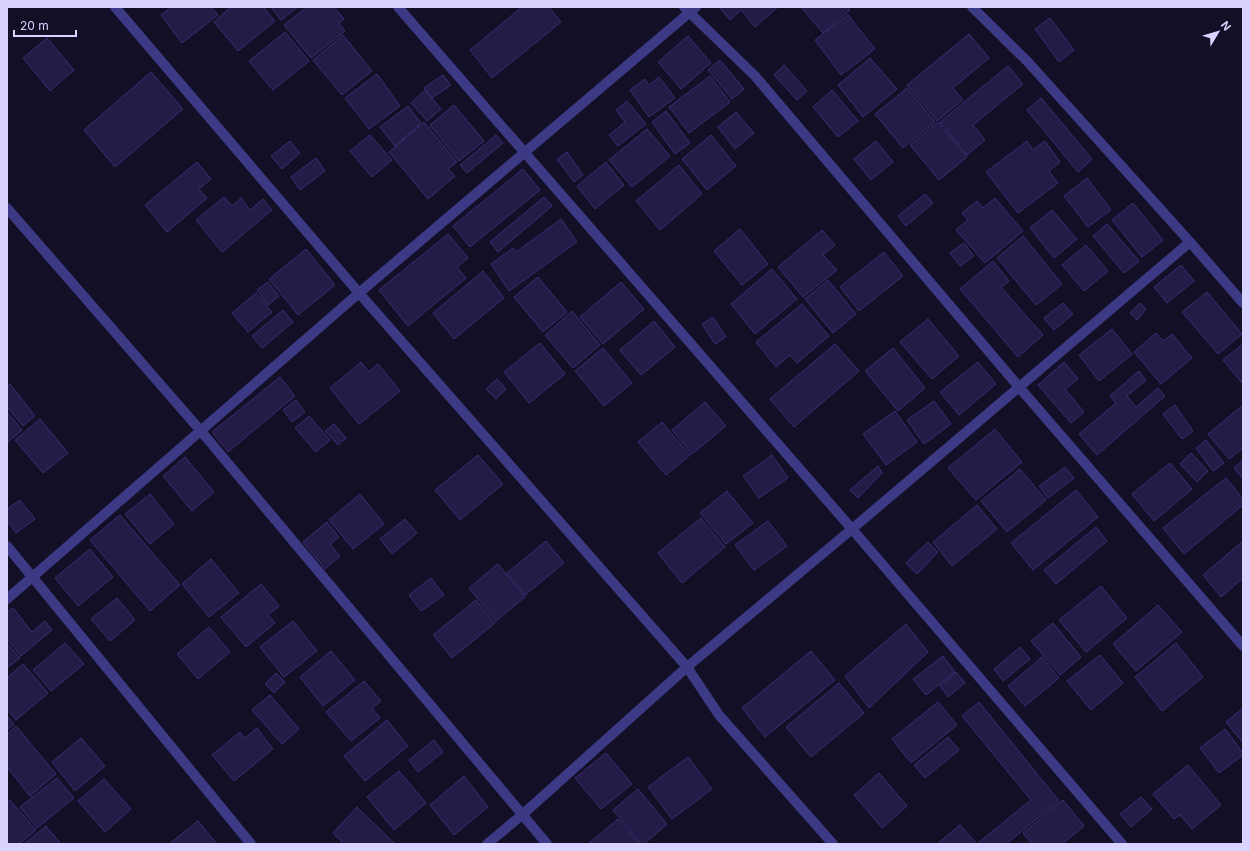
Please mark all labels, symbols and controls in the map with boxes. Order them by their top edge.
scale bar [14,12,76,38]
north arrow [1198,12,1238,52]
text: 20 m [20,18,49,33]
text: N [1218,18,1234,33]

